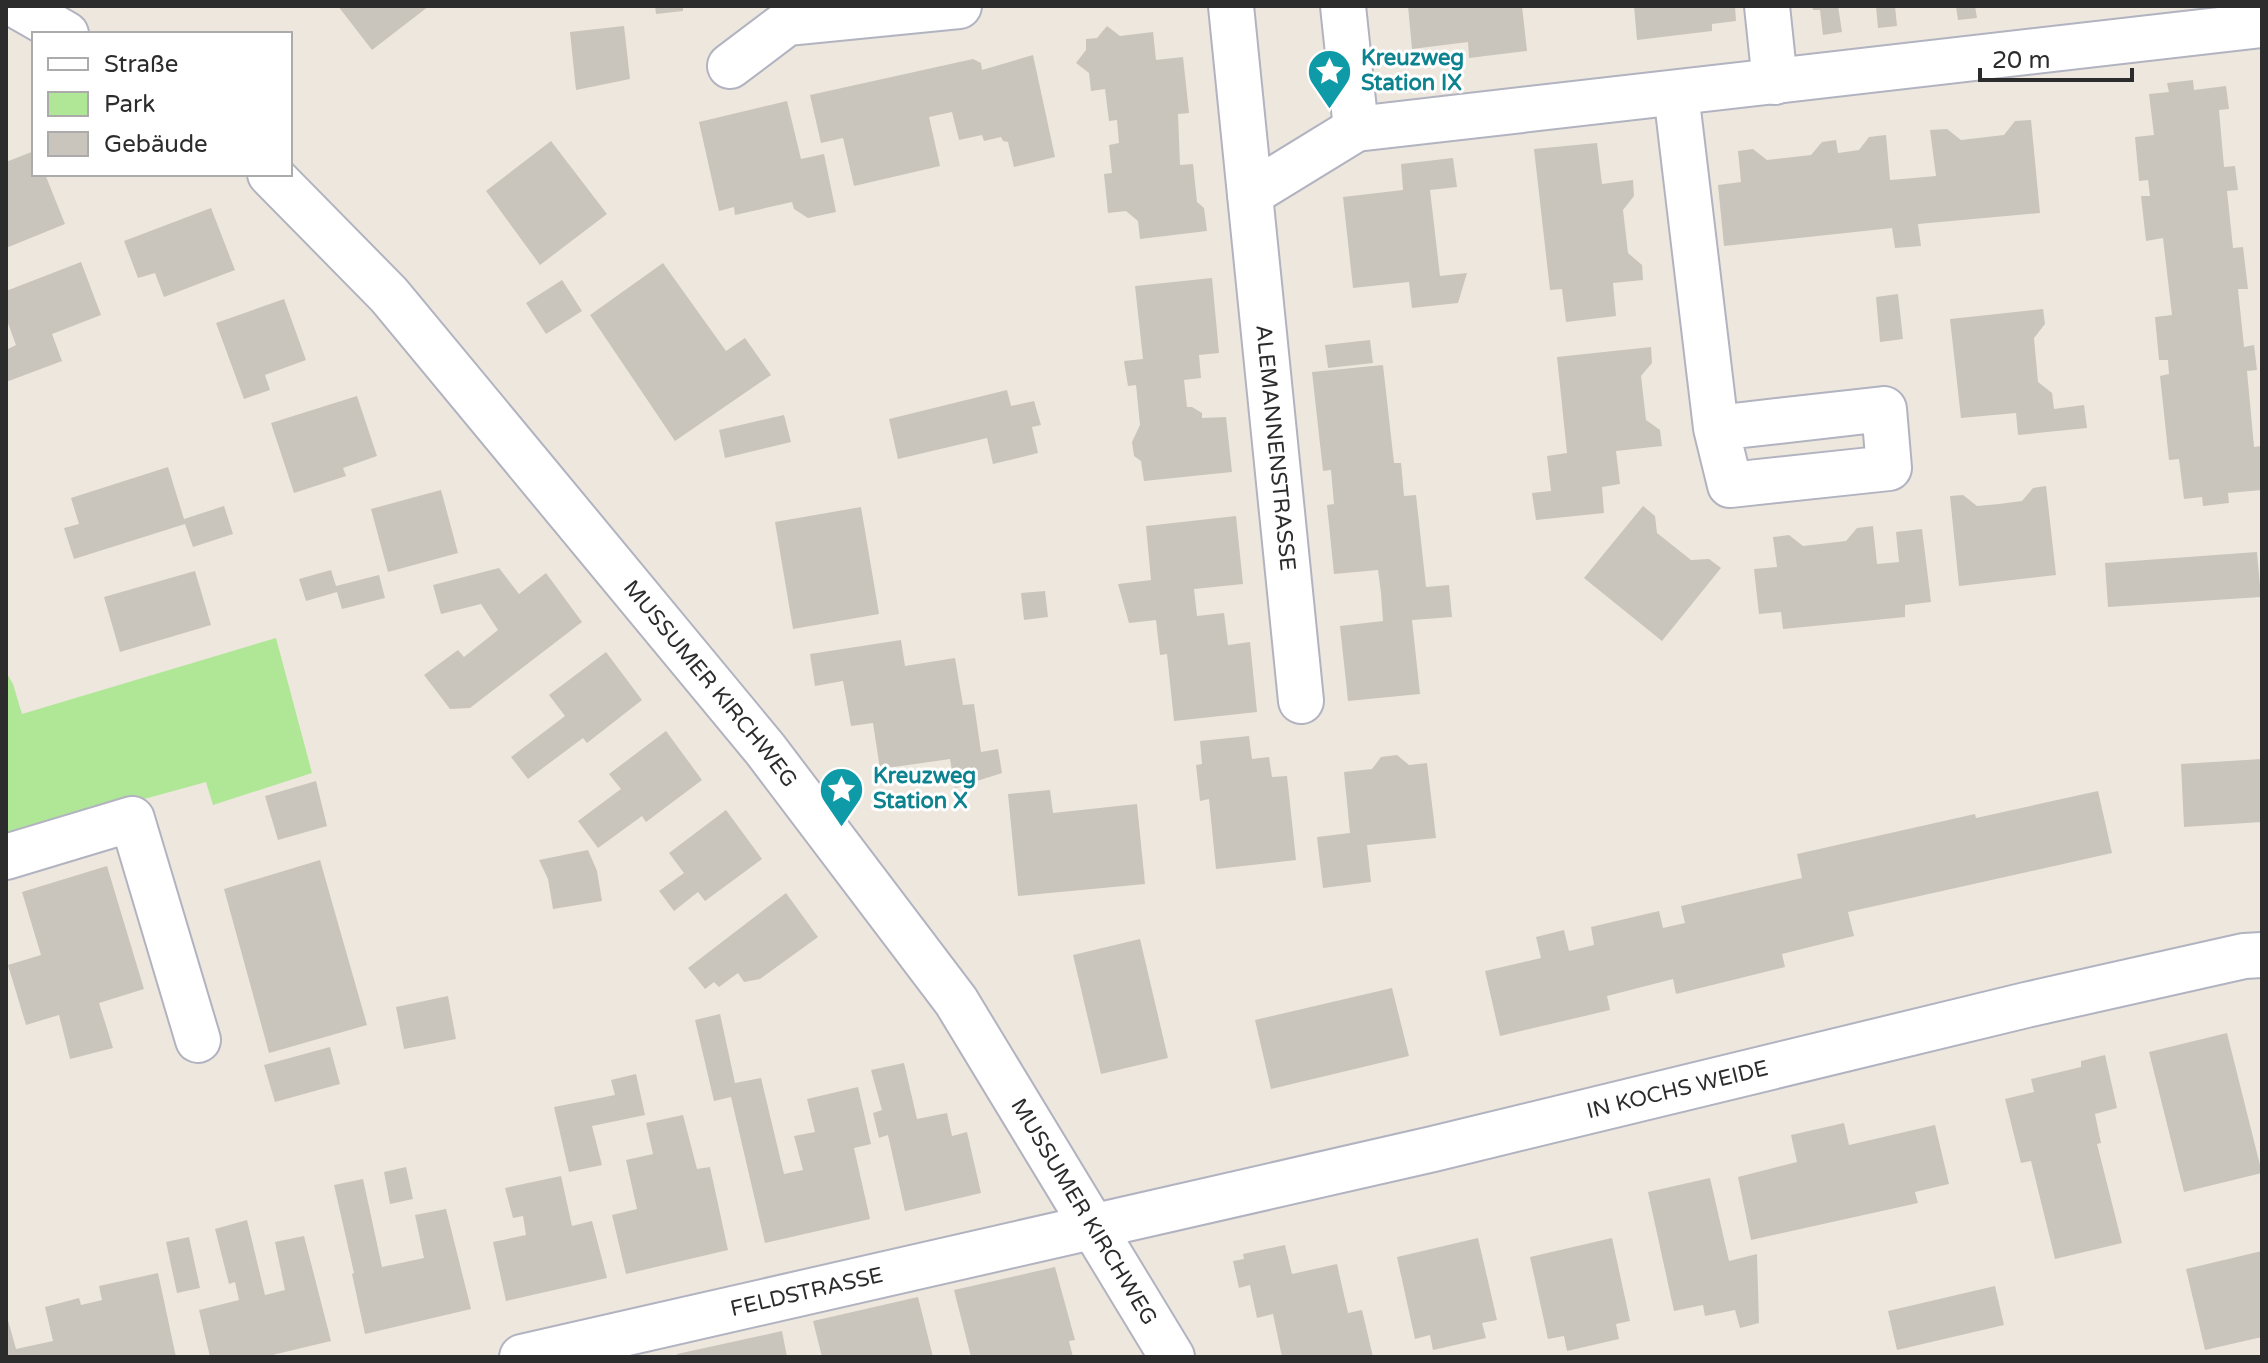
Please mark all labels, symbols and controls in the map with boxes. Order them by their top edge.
legend [32,32,292,176]
scale bar [1980,32,2132,82]
place label: Kreuzweg Station IX [1361,45,1464,96]
text: 20 m [1992,46,2050,75]
place icon: Kreuzweg Station IX [1306,47,1354,110]
text: Straße [104,50,178,79]
text: Park [104,90,155,119]
text: Gebäude [104,130,208,159]
street label: ALEMANNENSTRASSE [1250,323,1301,572]
street label: MUSSUMER KIRCHWEG [618,575,802,793]
place label: Kreuzweg Station X [873,763,976,814]
place icon: Kreuzweg Station X [818,765,866,828]
street label: IN KOCHS WEIDE [1584,1055,1771,1124]
street label: MUSSUMER KIRCHWEG [1005,1094,1162,1330]
street label: FELDSTRASSE [728,1262,886,1322]

